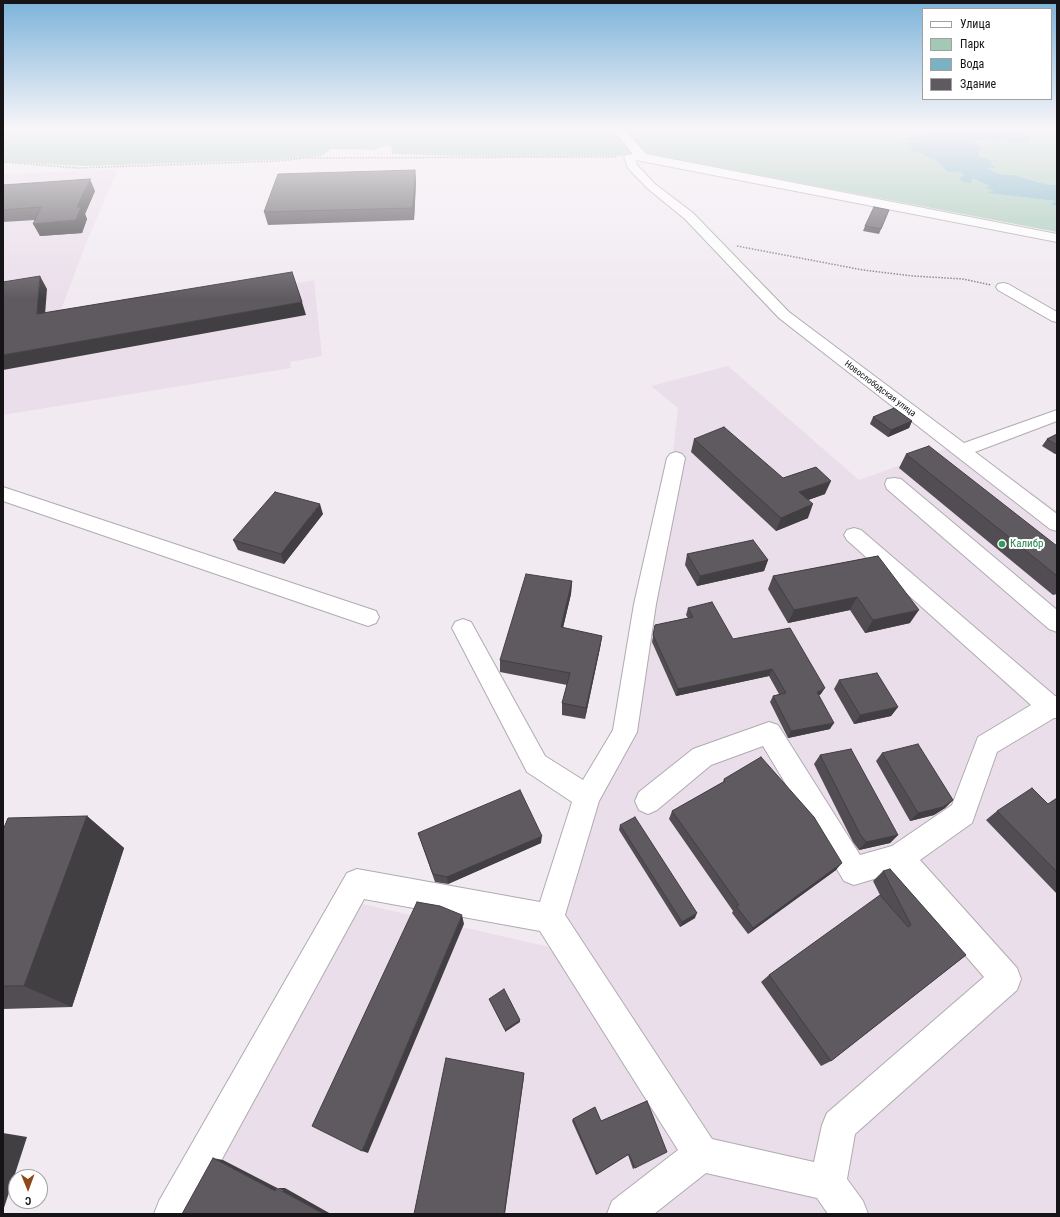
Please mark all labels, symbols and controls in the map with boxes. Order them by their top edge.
legend [922,8,1052,100]
text: Улица [960,17,990,31]
text: Парк [960,37,985,51]
text: Вода [960,57,984,71]
text: Здание [960,77,996,91]
street label: Новослободская улица [842,359,918,419]
place label: Калибр [1010,537,1043,551]
marker: Калибр [997,539,1007,549]
north arrow [8,1169,48,1209]
text: С [25,1194,31,1207]

